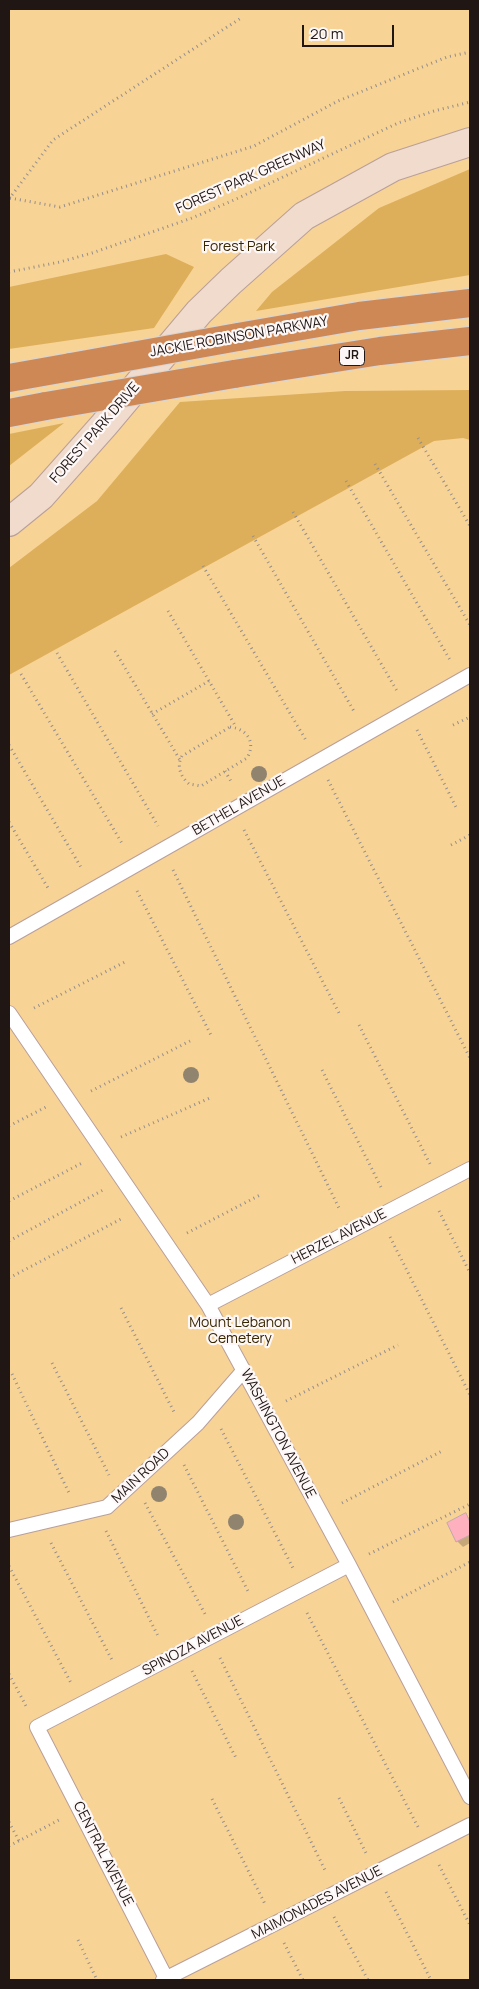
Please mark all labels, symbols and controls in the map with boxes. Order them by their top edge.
scale bar [304,15,396,47]
text: 20 m [310,23,343,44]
street label: FOREST PARK GREENWAY [174,136,328,218]
park label: Forest Park [203,239,275,255]
street label: JACKIE ROBINSON PARKWAY [149,313,329,361]
road number: JR [340,346,364,366]
street label: FOREST PARK DRIVE [47,379,143,487]
street label: BETHEL AVENUE [190,773,288,839]
street label: HERZEL AVENUE [289,1206,389,1268]
park label: Mount Lebanon Cemetery [189,1315,291,1348]
street label: WASHINGTON AVENUE [237,1367,319,1501]
street label: MAIN ROAD [108,1445,174,1507]
street label: SPINOZA AVENUE [140,1612,246,1680]
street label: CENTRAL AVENUE [69,1799,137,1909]
street label: MAIMONADES AVENUE [249,1863,385,1943]

